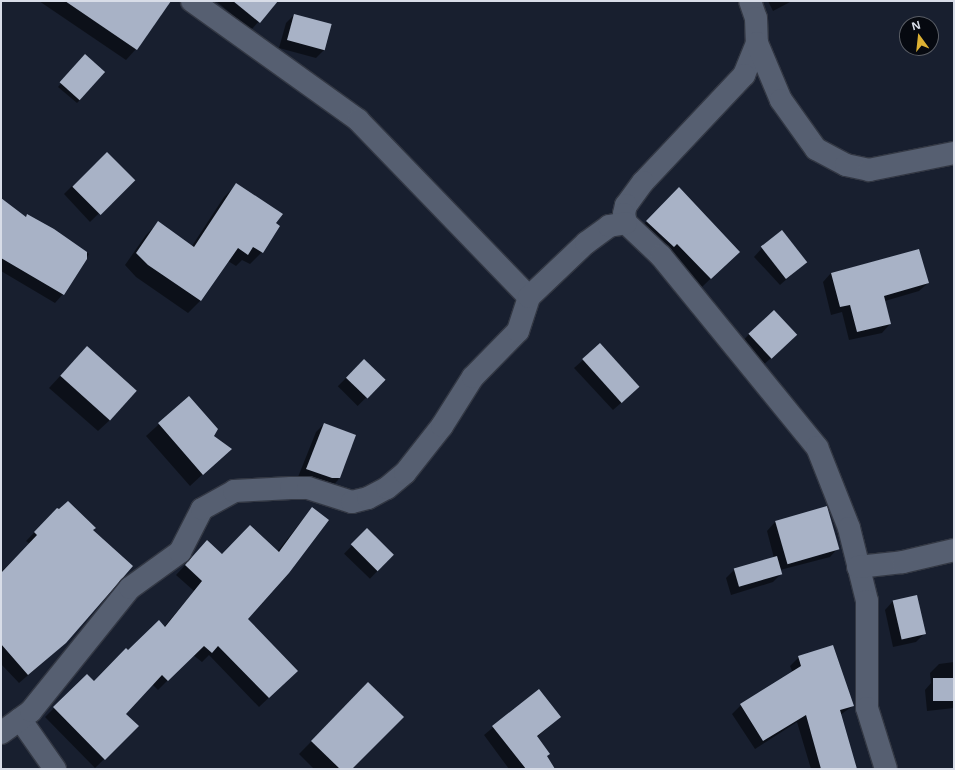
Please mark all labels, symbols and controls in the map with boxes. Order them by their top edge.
north arrow [899,16,939,56]
text: N [910,16,922,33]

